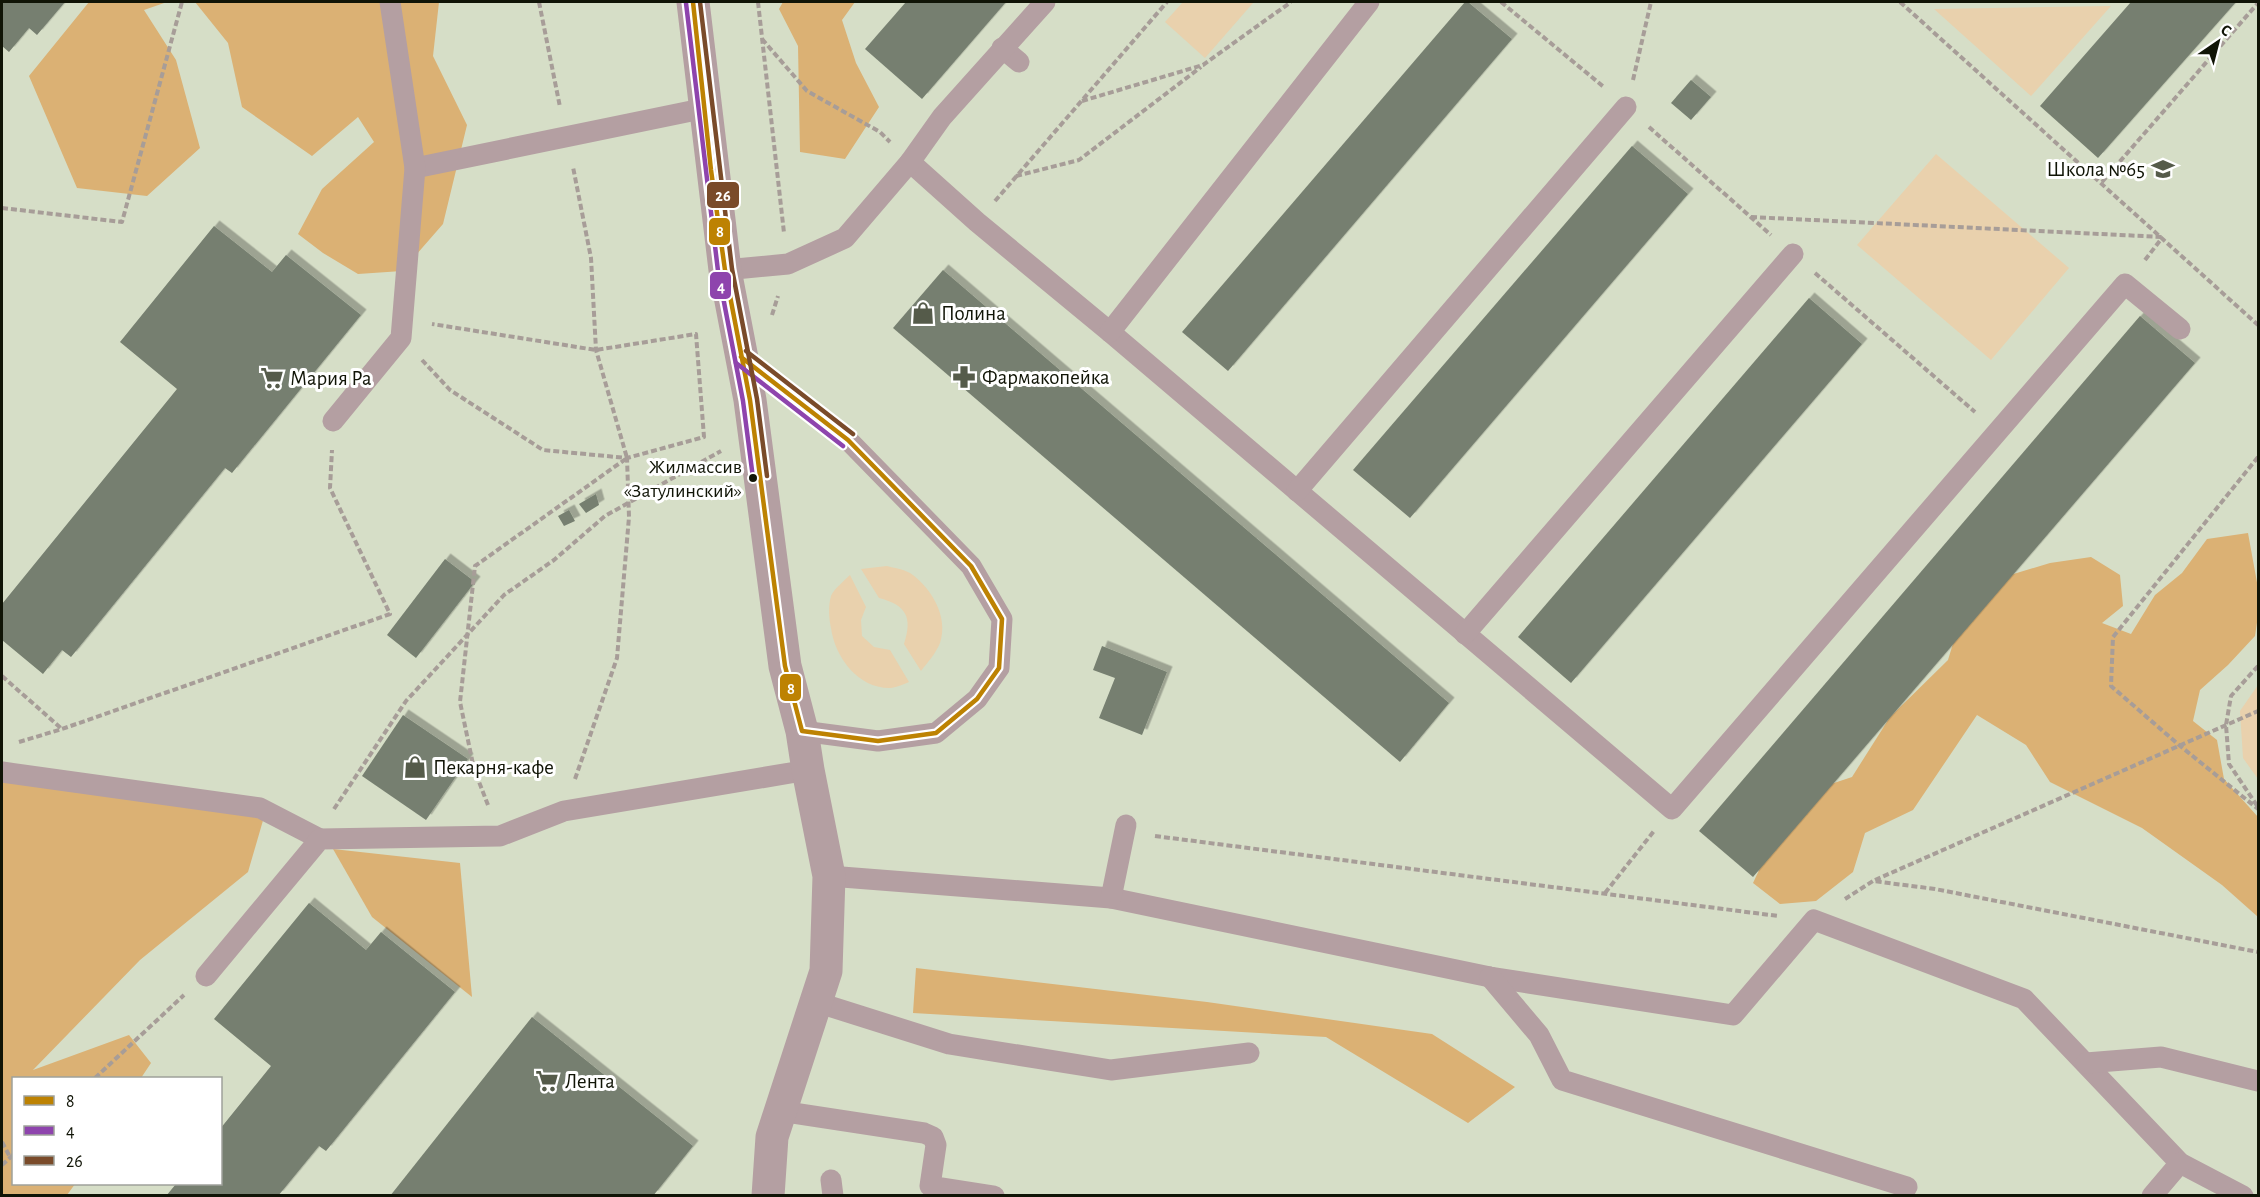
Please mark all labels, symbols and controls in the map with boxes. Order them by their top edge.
north arrow [2188,12,2248,72]
text: С [2218,21,2234,40]
school or university icon: Школа №65 [2150,156,2176,182]
place label: Школа №65 [2047,159,2145,180]
line badge: 26 [706,181,740,209]
text: 26 [715,188,731,204]
line badge: 8 [708,217,731,246]
text: 8 [716,224,724,240]
line badge: 4 [709,271,732,300]
text: 4 [717,279,725,295]
shop icon: Полина [910,300,936,326]
place label: Полина [941,303,1006,324]
pharmacy icon: Фармакопейка [951,364,977,390]
supermarket icon: Мария Ра [259,365,285,391]
place label: Фармакопейка [982,367,1110,388]
place label: Мария Ра [290,368,372,389]
place label: Жилмассив «Затулинский» [623,457,742,501]
marker: Жилмассив «Затулинский» [747,472,759,484]
line badge: 8 [779,673,802,702]
text: 8 [787,681,795,697]
shop icon: Пекарня-кафе [402,754,428,780]
place label: Пекарня-кафе [433,757,554,778]
supermarket icon: Лента [534,1068,560,1094]
place label: Лента [565,1071,615,1092]
legend [12,1077,222,1185]
text: 8 [66,1093,75,1111]
text: 4 [66,1123,75,1141]
text: 26 [66,1153,83,1171]

